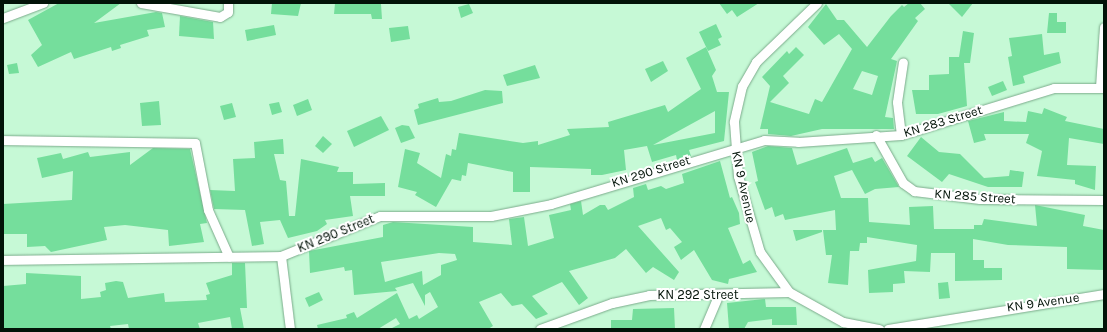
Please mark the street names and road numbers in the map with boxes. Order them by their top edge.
street label: KN 283 Street [902,103,984,141]
street label: KN 9 Avenue [728,150,758,224]
street label: KN 290 Street [610,153,692,191]
street label: KN 285 Street [934,186,1016,208]
street label: KN 290 Street [295,212,377,256]
street label: KN 292 Street [657,287,739,303]
street label: KN 9 Avenue [1006,290,1080,316]

